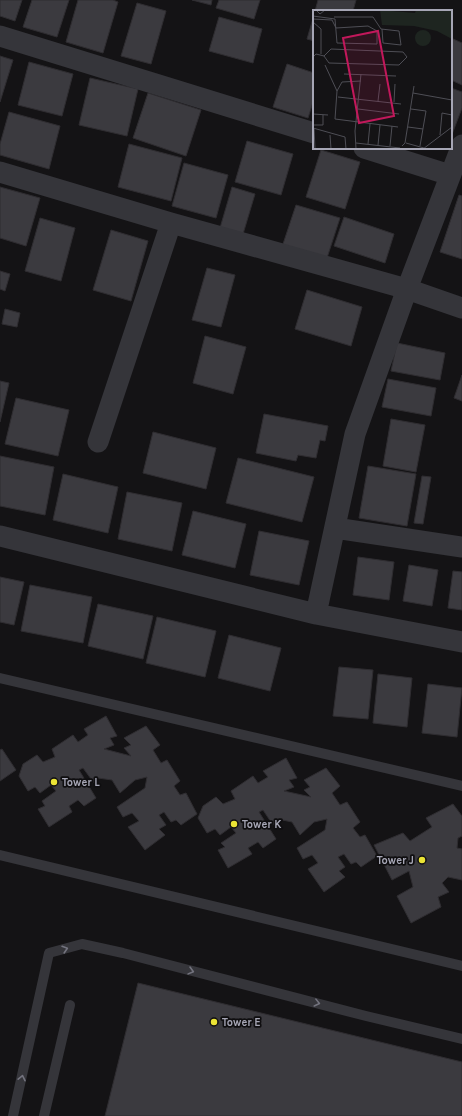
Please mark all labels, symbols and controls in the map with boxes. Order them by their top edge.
inset map [313,10,452,149]
place label: Tower L [62,776,100,789]
marker: Tower L [49,777,59,787]
place label: Tower K [242,818,282,831]
marker: Tower K [229,819,239,829]
place label: Tower J [377,854,414,867]
marker: Tower J [417,855,427,865]
one-way arrow [61,945,68,954]
one-way arrow [187,966,194,974]
one-way arrow [313,998,320,1007]
place label: Tower E [222,1016,261,1029]
marker: Tower E [209,1017,219,1027]
one-way arrow [17,1075,25,1081]

